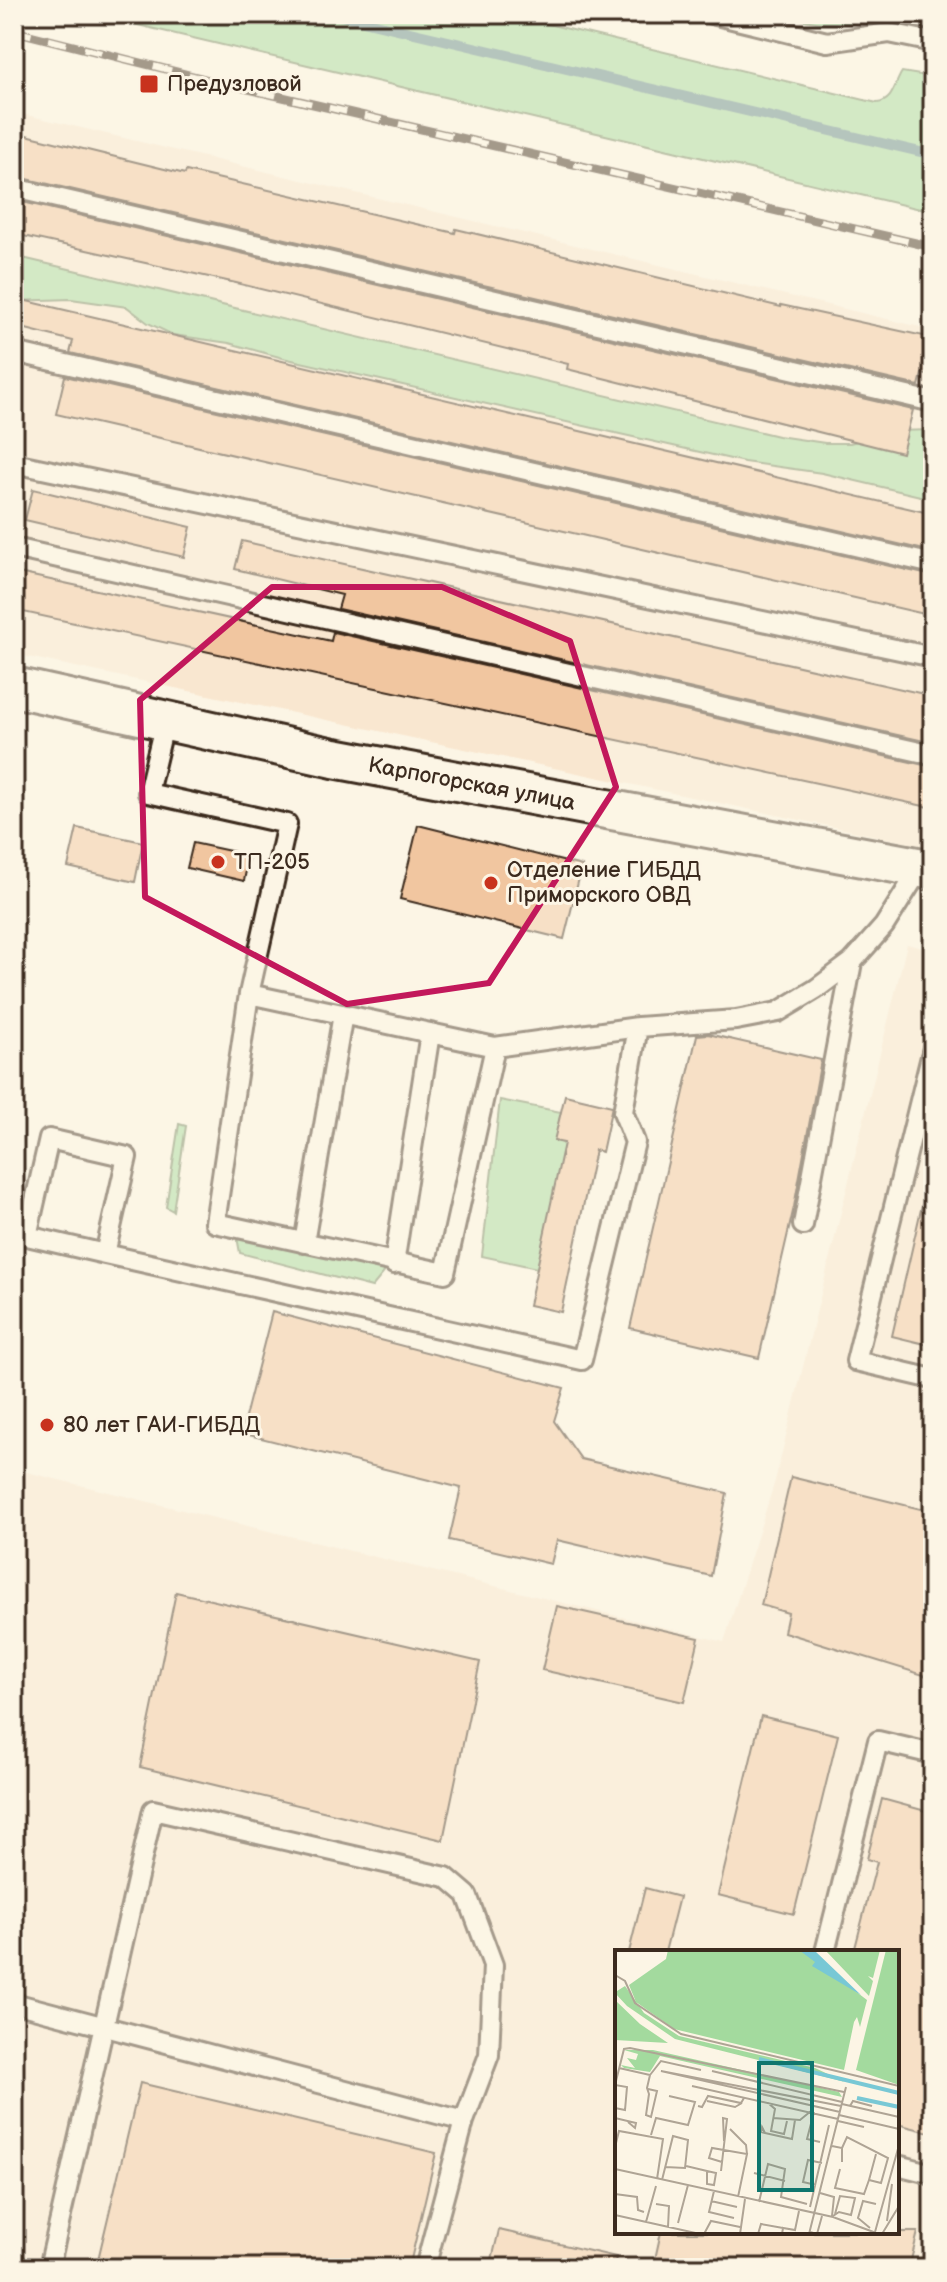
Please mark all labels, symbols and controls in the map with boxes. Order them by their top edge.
place label: Предузловой [167,71,302,98]
marker: Предузловой [138,73,160,95]
street label: Карпогорская улица [366,751,578,816]
place label: ТП-205 [234,849,310,876]
marker: ТП-205 [209,853,227,871]
place label: Отделение ГИБДД Приморского ОВД [507,857,701,909]
marker: Отделение ГИБДД Приморского ОВД [482,874,500,892]
place label: 80 лет ГАИ-ГИБДД [63,1412,260,1439]
marker: 80 лет ГАИ-ГИБДД [38,1416,56,1434]
inset map [615,1950,899,2234]

